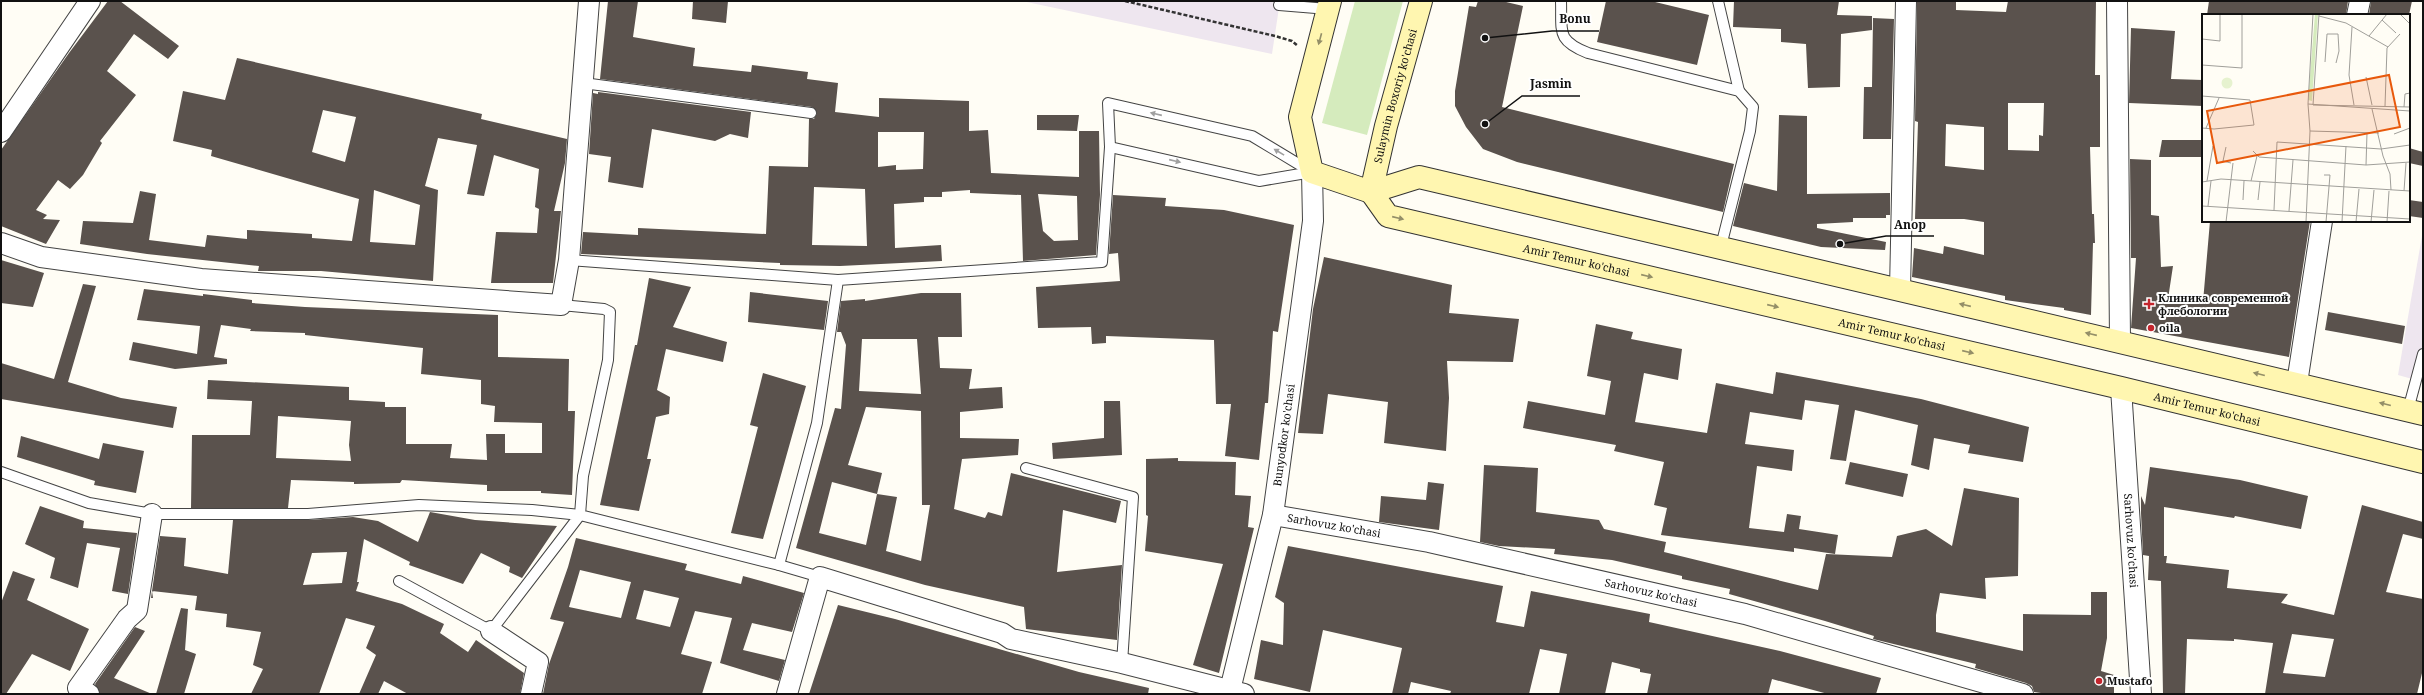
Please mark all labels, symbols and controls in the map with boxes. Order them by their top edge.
callout: Bonu [1552,7,1599,31]
text: Bonu [1559,10,1591,27]
inset map [2202,14,2410,222]
street label: Sulaymin Boxoriy ko'chasi [1370,27,1420,165]
one-way arrow [1317,33,1323,45]
callout: Jasmin [1522,72,1580,96]
text: Jasmin [1529,75,1572,92]
one-way arrow [1149,111,1162,117]
one-way arrow [1273,149,1285,156]
one-way arrow [1169,159,1182,165]
callout: Anop [1886,212,1934,236]
one-way arrow [1391,215,1404,221]
text: Anop [1894,216,1926,233]
street label: Amir Temur ko'chasi [1522,240,1632,280]
one-way arrow [1641,274,1653,280]
place label: Клиника современной флебологии [2158,290,2289,318]
marker: Клиника современной флебологии [2143,298,2155,310]
one-way arrow [1959,302,1971,308]
one-way arrow [1768,303,1780,309]
street label: Amir Temur ko'chasi [1837,314,1947,354]
place label: oila [2159,320,2180,335]
marker: oila [2146,323,2156,333]
one-way arrow [2085,330,2098,336]
one-way arrow [1962,349,1974,355]
one-way arrow [2253,371,2265,377]
street label: Bunyodkor ko'chasi [1269,383,1298,487]
street label: Amir Temur ko'chasi [2152,388,2263,429]
one-way arrow [2379,401,2391,407]
street label: Sarhovuz ko'chasi [2121,493,2142,589]
street label: Sarhovuz ko'chasi [1286,510,1382,541]
street label: Sarhovuz ko'chasi [1603,574,1699,610]
place label: Mustafo [2107,673,2153,688]
marker: Mustafo [2094,676,2104,686]

